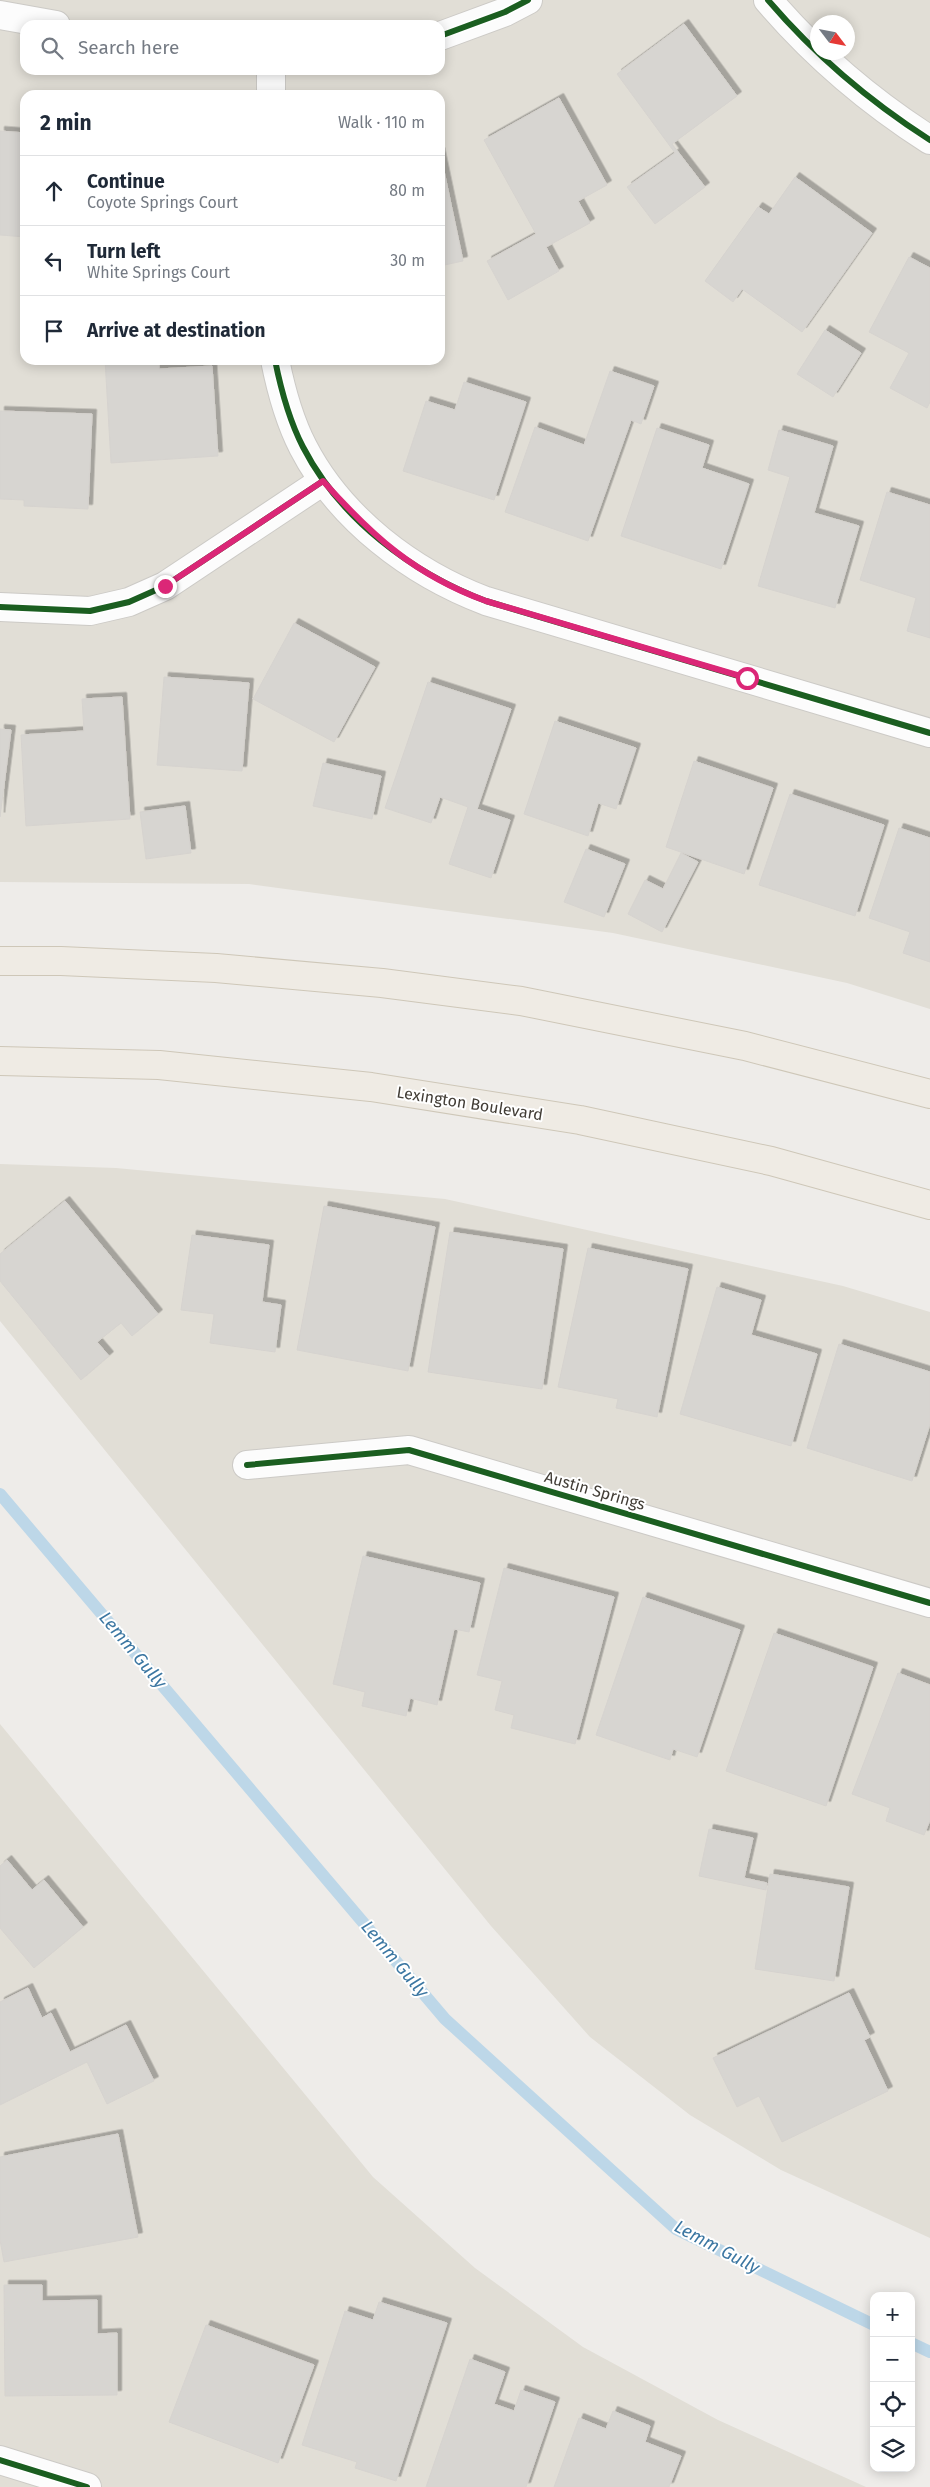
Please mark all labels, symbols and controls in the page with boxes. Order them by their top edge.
north arrow [810,15,855,60]
search box [20,20,445,75]
icon: search [38,34,66,62]
text: Search here [78,36,179,59]
text: 2 min [40,110,92,136]
text: Walk · 110 m [338,113,425,132]
text: Continue [87,170,165,193]
icon: ahead [40,177,68,205]
text: 80 m [389,181,425,200]
text: Coyote Springs Court [87,193,238,212]
text: Turn left [87,240,161,263]
icon: left [40,247,68,275]
text: 30 m [390,251,425,270]
text: White Springs Court [87,263,230,282]
icon: arrive [40,317,68,345]
text: Arrive at destination [87,319,266,342]
route end [154,575,177,598]
route start [736,667,759,690]
street label: Lexington Boulevard [395,1083,544,1124]
street label: Austin Springs [542,1467,647,1514]
water label: Lemm Gully [95,1607,172,1694]
water label: Lemm Gully [357,1916,434,2003]
water label: Lemm Gully [671,2215,765,2279]
map controls [870,2292,915,2472]
button: + [870,2292,915,2337]
button: − [870,2337,915,2382]
button: locate [870,2382,915,2427]
button: layers [870,2427,915,2472]

